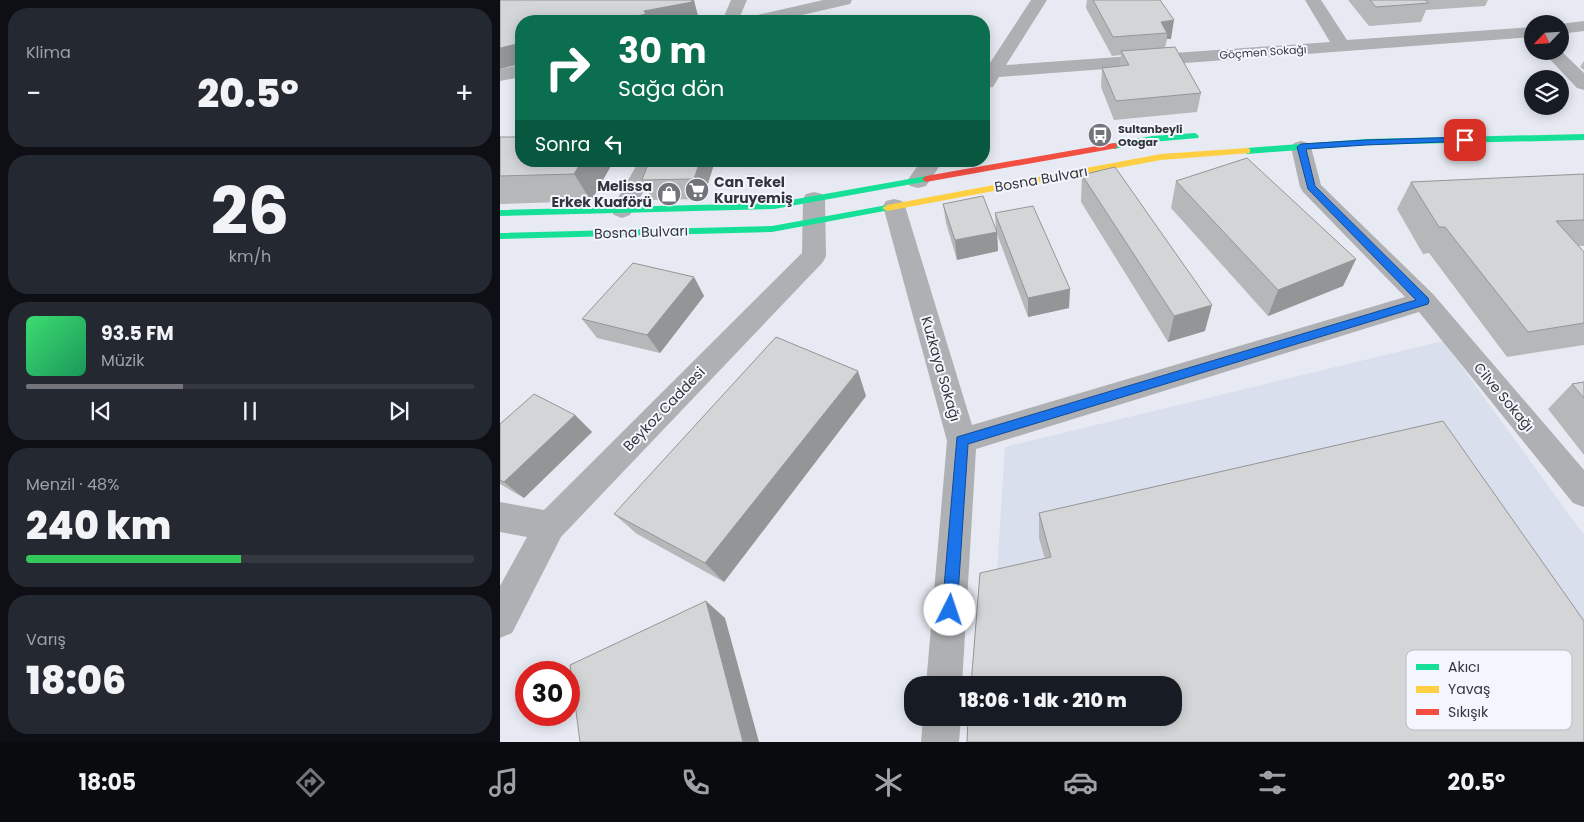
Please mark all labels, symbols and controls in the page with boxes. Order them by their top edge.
north arrow [1524,15,1569,60]
map controls [1524,15,1569,115]
text: 30 m [618,26,706,75]
icon: right [535,35,600,100]
text: Klima [26,41,71,64]
street label: Göçmen Sokağı [1219,41,1307,63]
text: 20.5° [198,67,299,120]
button: layers [1524,70,1569,115]
text: Sağa dön [618,73,724,104]
text: − [26,74,41,113]
text: + [455,74,474,113]
pin [1444,119,1486,161]
place label: Sultanbeyli Otogar [1118,121,1182,150]
bus stop icon: Sultanbeyli Otogar [1087,122,1113,148]
icon: arrive [1451,126,1479,154]
icon: left [600,130,628,158]
text: Sonra [535,131,590,158]
street label: Bosna Bulvarı [993,161,1089,197]
text: 26 [211,166,289,257]
place label: Can Tekel Kuruyemiş [714,172,793,208]
place label: Melissa Erkek Kuaförü [551,176,652,212]
supermarket icon: Can Tekel Kuruyemiş [684,177,710,203]
shop icon: Melissa Erkek Kuaförü [656,181,682,207]
street label: Bosna Bulvarı [594,220,688,244]
text: km/h [229,245,271,268]
street label: Kuzkaya Sokağı [916,314,966,424]
text: 93.5 FM [101,320,174,347]
text: Müzik [101,349,144,372]
street label: Cilve Sokağı [1469,358,1539,436]
street label: Beykoz Caddesi [619,362,709,456]
icon: previous [87,397,115,425]
icon: pause [236,397,264,425]
icon: next [385,397,413,425]
text: Menzil · 48% [26,473,119,496]
text: 240 km [26,499,171,552]
position arrow [923,583,975,635]
text: Varış [26,628,66,651]
legend [1406,650,1572,730]
text: 18:06 [26,654,126,707]
text: Akıcı [1448,657,1480,677]
speed limit sign: 30 [515,661,580,726]
text: Yavaş [1448,679,1490,699]
text: 18:06 · 1 dk · 210 m [959,687,1127,714]
text: Sıkışık [1448,702,1489,722]
icon: directions [293,765,328,800]
icon: music [486,765,521,800]
icon: phone [678,765,713,800]
icon: climate [871,765,906,800]
icon: car [1063,765,1098,800]
icon: filters [1255,765,1290,800]
text: 18:05 [79,767,136,798]
text: 20.5° [1448,767,1505,798]

